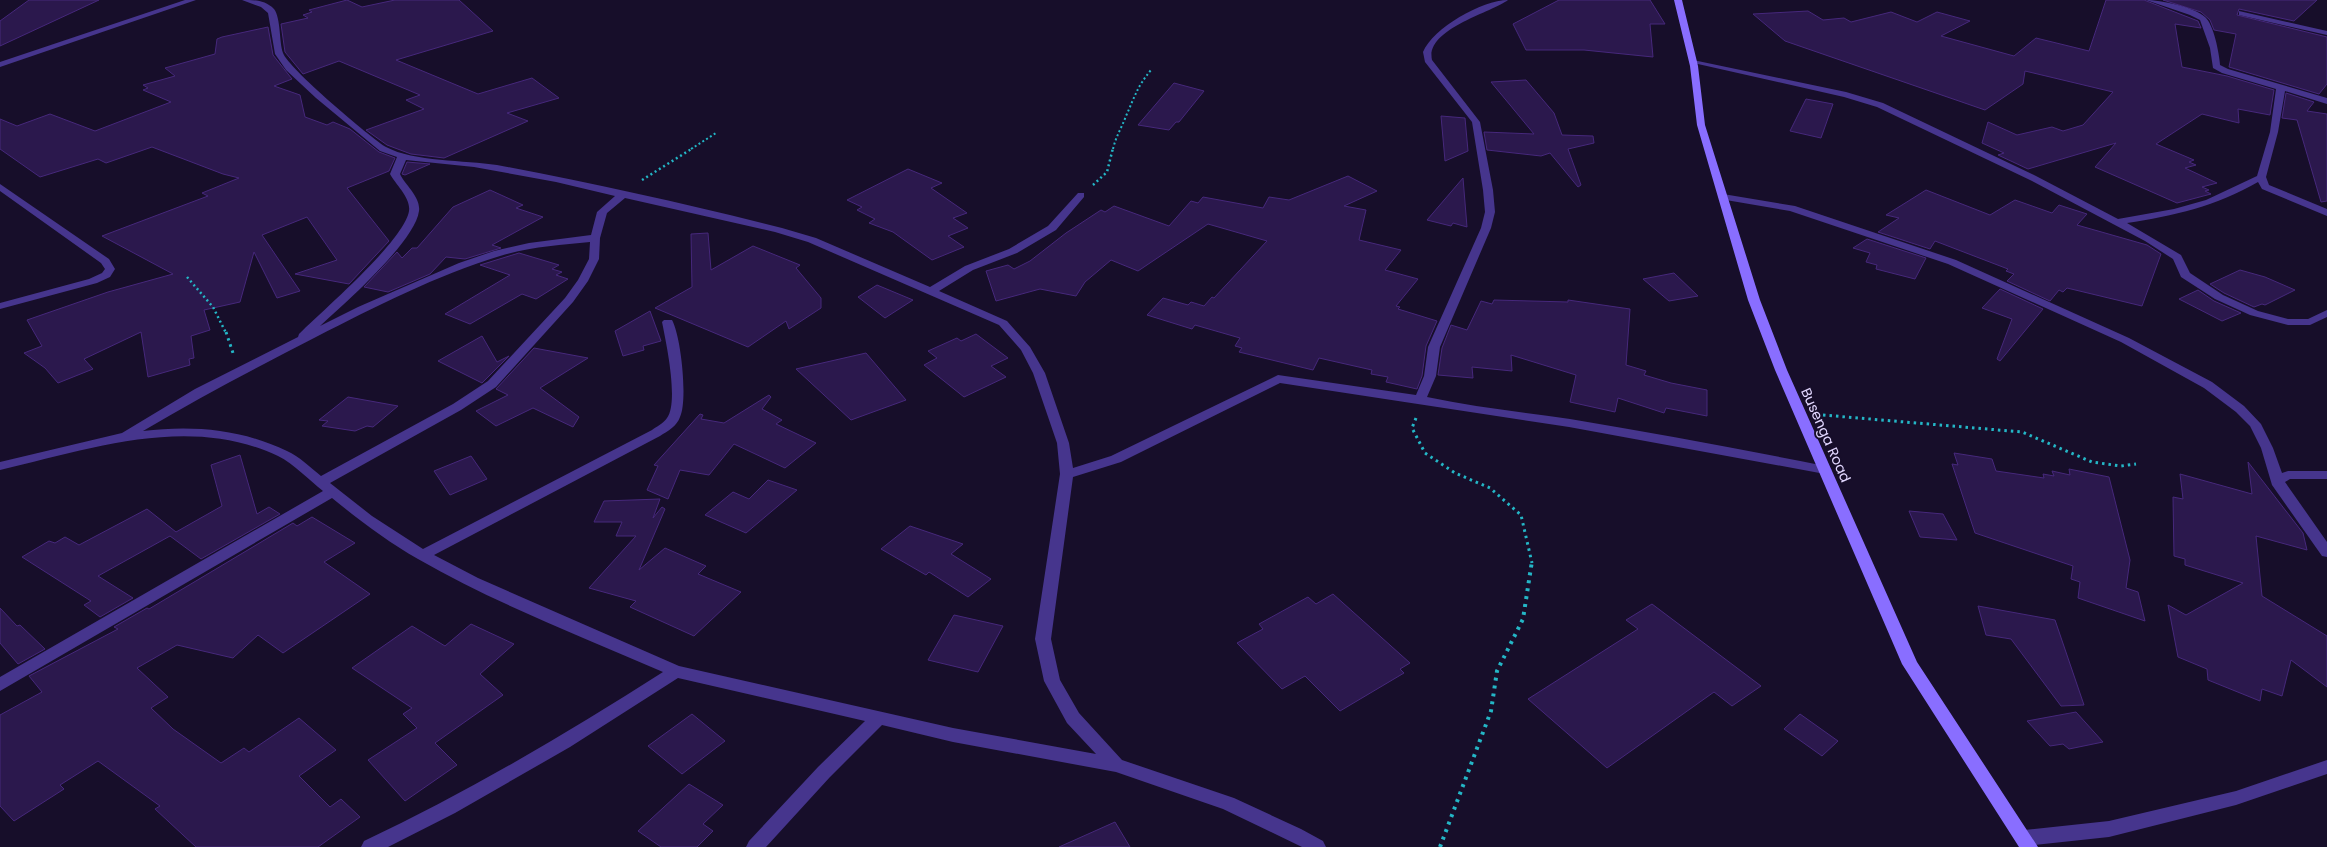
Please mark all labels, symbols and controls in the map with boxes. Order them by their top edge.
street label: Busenga Road [1796,385,1856,485]

